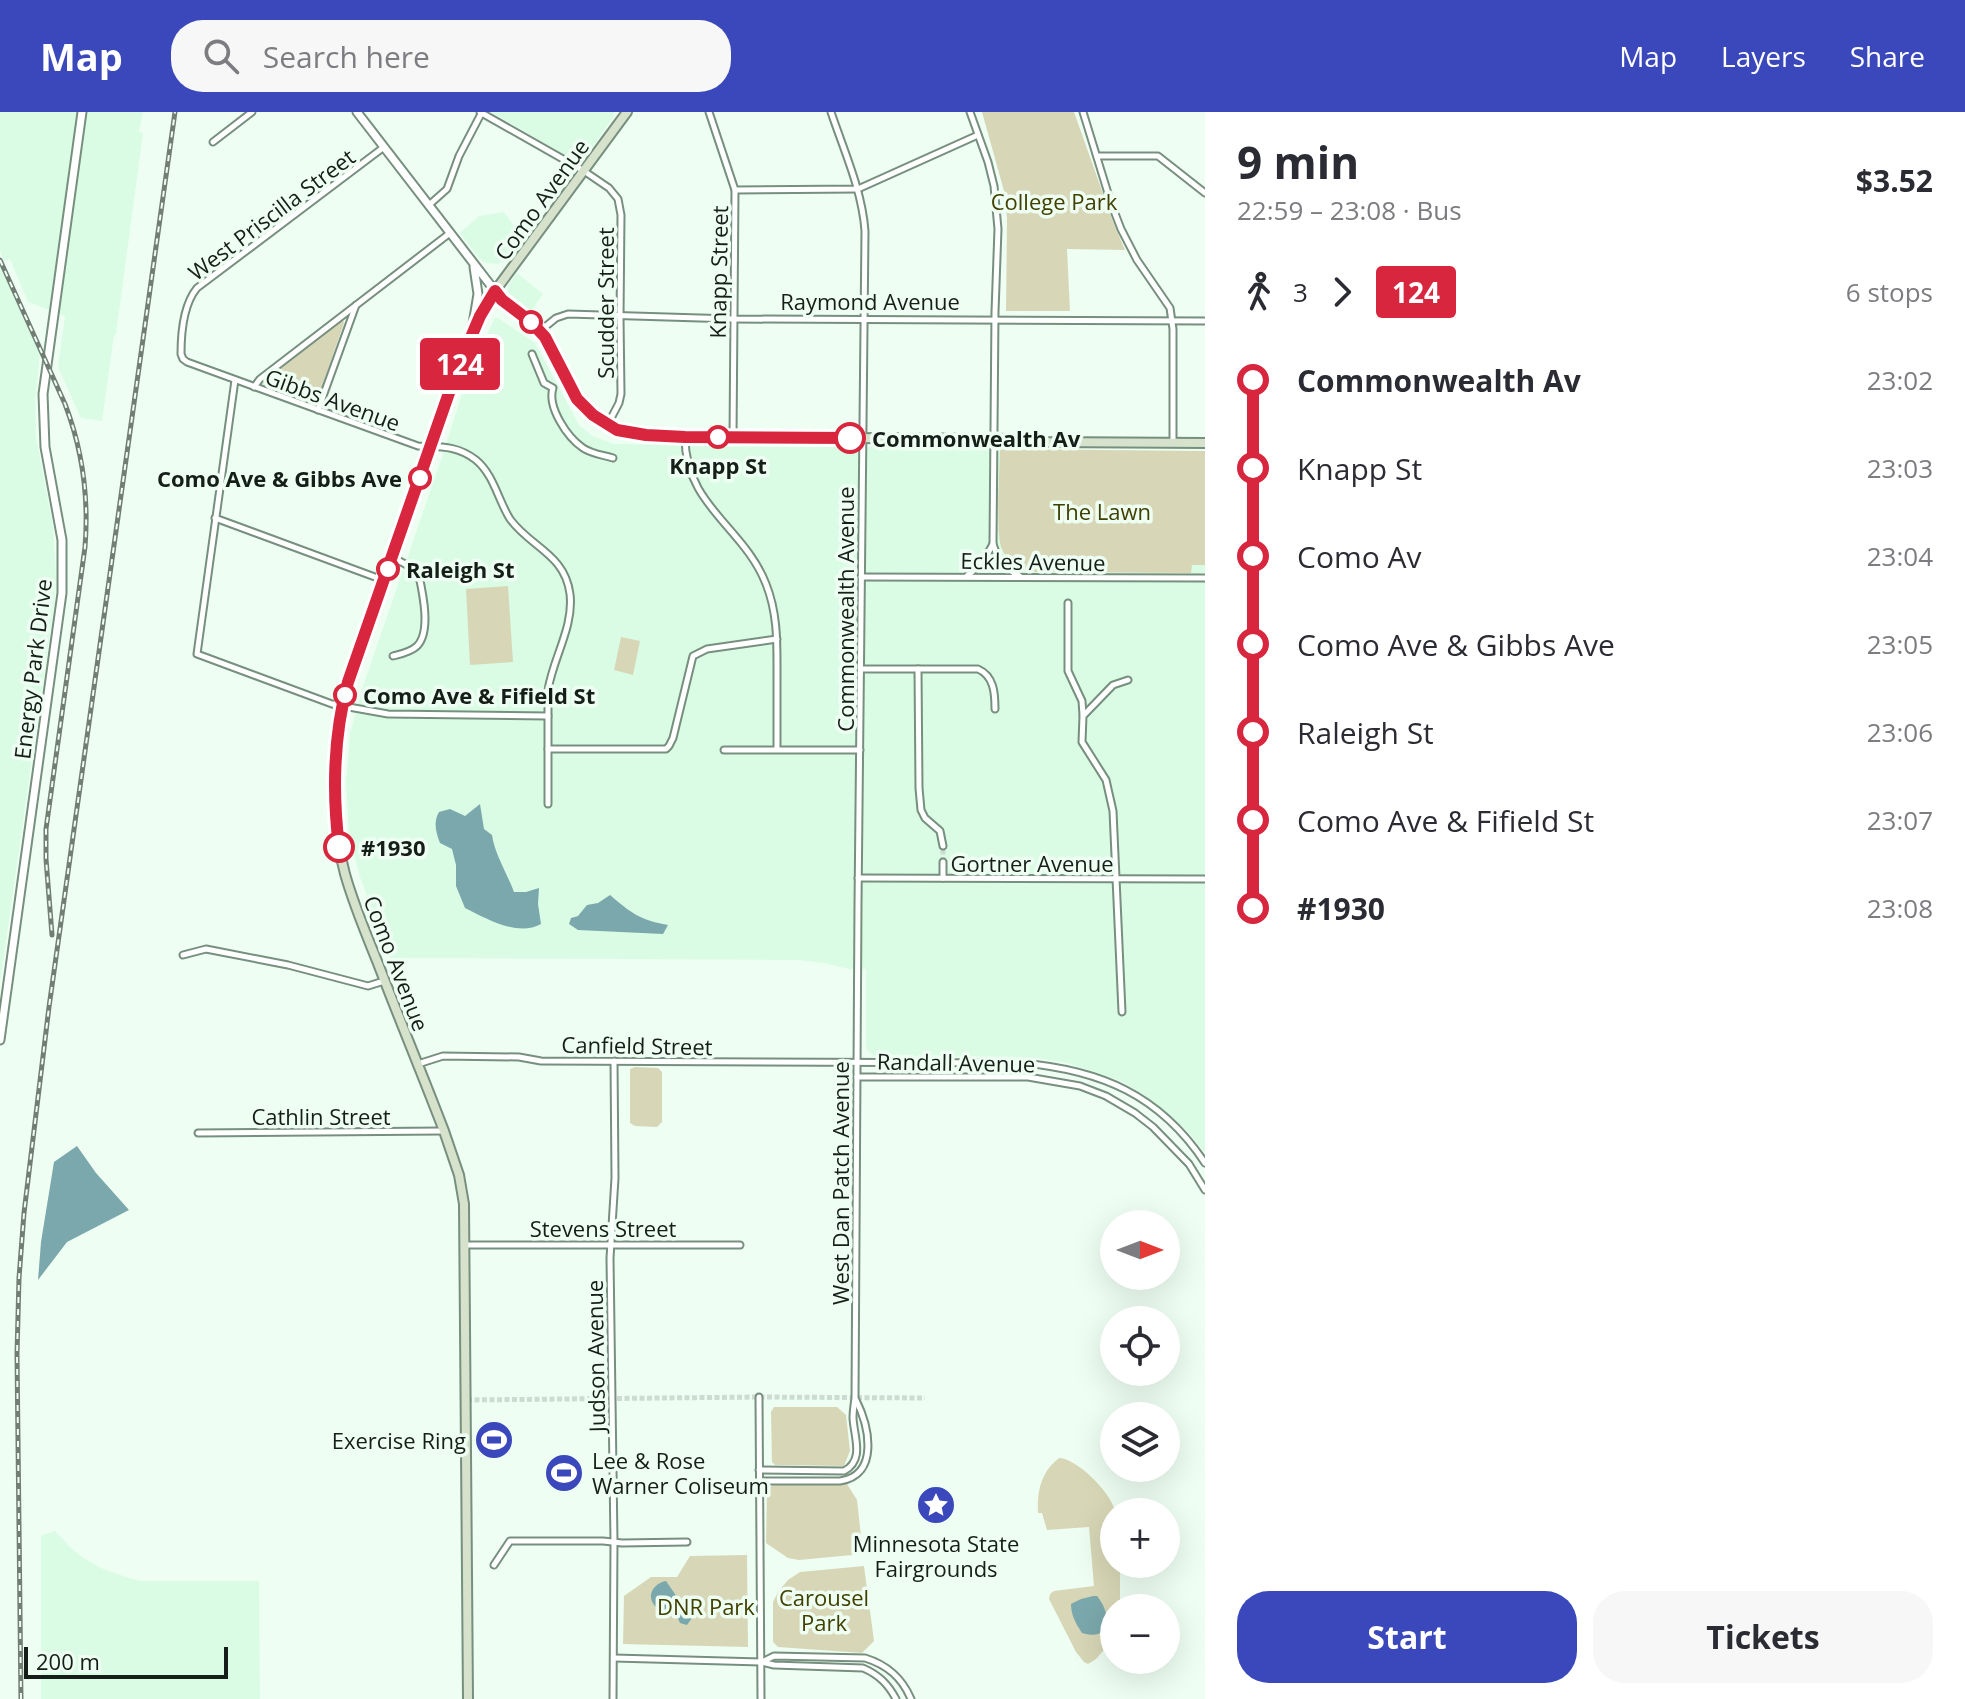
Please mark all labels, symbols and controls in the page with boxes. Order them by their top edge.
search box [171,20,731,92]
text: Map [40,30,123,82]
icon: search [199,34,243,78]
text: Search here [263,36,430,77]
text: Map [1619,37,1677,75]
text: Layers [1721,37,1806,75]
text: Share [1850,37,1925,75]
street label: Como Avenue [487,132,595,266]
text: 9 min [1237,132,1359,192]
street label: West Priscilla Street [181,141,361,287]
text: $3.52 [1856,160,1933,201]
park label: College Park [991,186,1118,216]
text: 22:59 – 23:08 · Bus [1237,192,1462,228]
street label: Knapp Street [702,205,734,339]
street label: Scudder Street [590,227,620,379]
icon: walk [1237,270,1281,314]
icon: forward [1320,270,1364,314]
text: 124 [1392,273,1440,311]
text: 3 [1293,274,1308,310]
text: 6 stops [1846,274,1933,310]
street label: Raymond Avenue [780,286,960,316]
unlabelled marker [520,311,542,333]
line badge: 124 [414,338,506,390]
text: 124 [436,345,484,383]
text: Commonwealth Av [1297,360,1581,401]
street label: Gibbs Avenue [261,361,405,437]
text: 23:02 [1867,362,1933,398]
marker: Commonwealth Av [835,423,865,453]
place label: Commonwealth Av [872,423,1081,453]
marker: Knapp St [707,426,729,448]
text: Knapp St [1297,448,1422,489]
place label: Knapp St [669,450,767,480]
text: 23:03 [1867,450,1933,486]
place label: Como Ave & Gibbs Ave [157,463,402,493]
marker: Como Ave & Gibbs Ave [409,467,431,489]
street label: Commonwealth Avenue [830,486,860,732]
park label: The Lawn [1053,496,1151,526]
text: Como Av [1297,536,1422,577]
text: 23:04 [1867,538,1933,574]
street label: Eckles Avenue [960,545,1106,577]
place label: Raleigh St [406,554,515,584]
marker: Raleigh St [377,558,399,580]
street label: Energy Park Drive [6,577,58,761]
text: Como Ave & Gibbs Ave [1297,624,1615,665]
text: 23:05 [1867,626,1933,662]
place label: Como Ave & Fifield St [363,680,595,710]
marker: Como Ave & Fifield St [334,684,356,706]
text: Raleigh St [1297,712,1434,753]
text: 23:06 [1867,714,1933,750]
text: Como Ave & Fifield St [1297,800,1594,841]
text: 23:07 [1867,802,1933,838]
marker: #1930 [324,832,354,862]
place label: #1930 [361,832,426,862]
street label: Gortner Avenue [950,848,1114,878]
text: #1930 [1297,888,1385,929]
text: 23:08 [1867,890,1933,926]
street label: Como Avenue [357,891,437,1035]
street label: Canfield Street [561,1029,713,1061]
street label: Randall Avenue [877,1046,1035,1078]
street label: West Dan Patch Avenue [825,1061,855,1305]
street label: Cathlin Street [251,1101,391,1131]
north arrow [1100,1210,1180,1290]
map controls [1100,1210,1180,1674]
street label: Stevens Street [530,1213,677,1243]
street label: Judson Avenue [579,1280,611,1434]
button: locate [1100,1306,1180,1386]
button: layers [1100,1402,1180,1482]
sports icon: Exercise Ring [473,1419,515,1461]
place label: Exercise Ring [332,1425,466,1455]
place label: Lee & Rose Warner Coliseum [592,1445,769,1500]
sports icon: Lee & Rose Warner Coliseum [543,1452,585,1494]
place icon: Minnesota State Fairgrounds [915,1484,957,1526]
button: + [1100,1498,1180,1578]
place label: Minnesota State Fairgrounds [853,1528,1019,1583]
park label: Carousel Park [779,1582,869,1637]
park label: DNR Park [657,1591,755,1621]
button: Start [1237,1591,1577,1683]
button: Tickets [1593,1591,1933,1683]
button: − [1100,1594,1180,1674]
scale bar [24,1643,228,1679]
text: 200 m [36,1646,100,1676]

